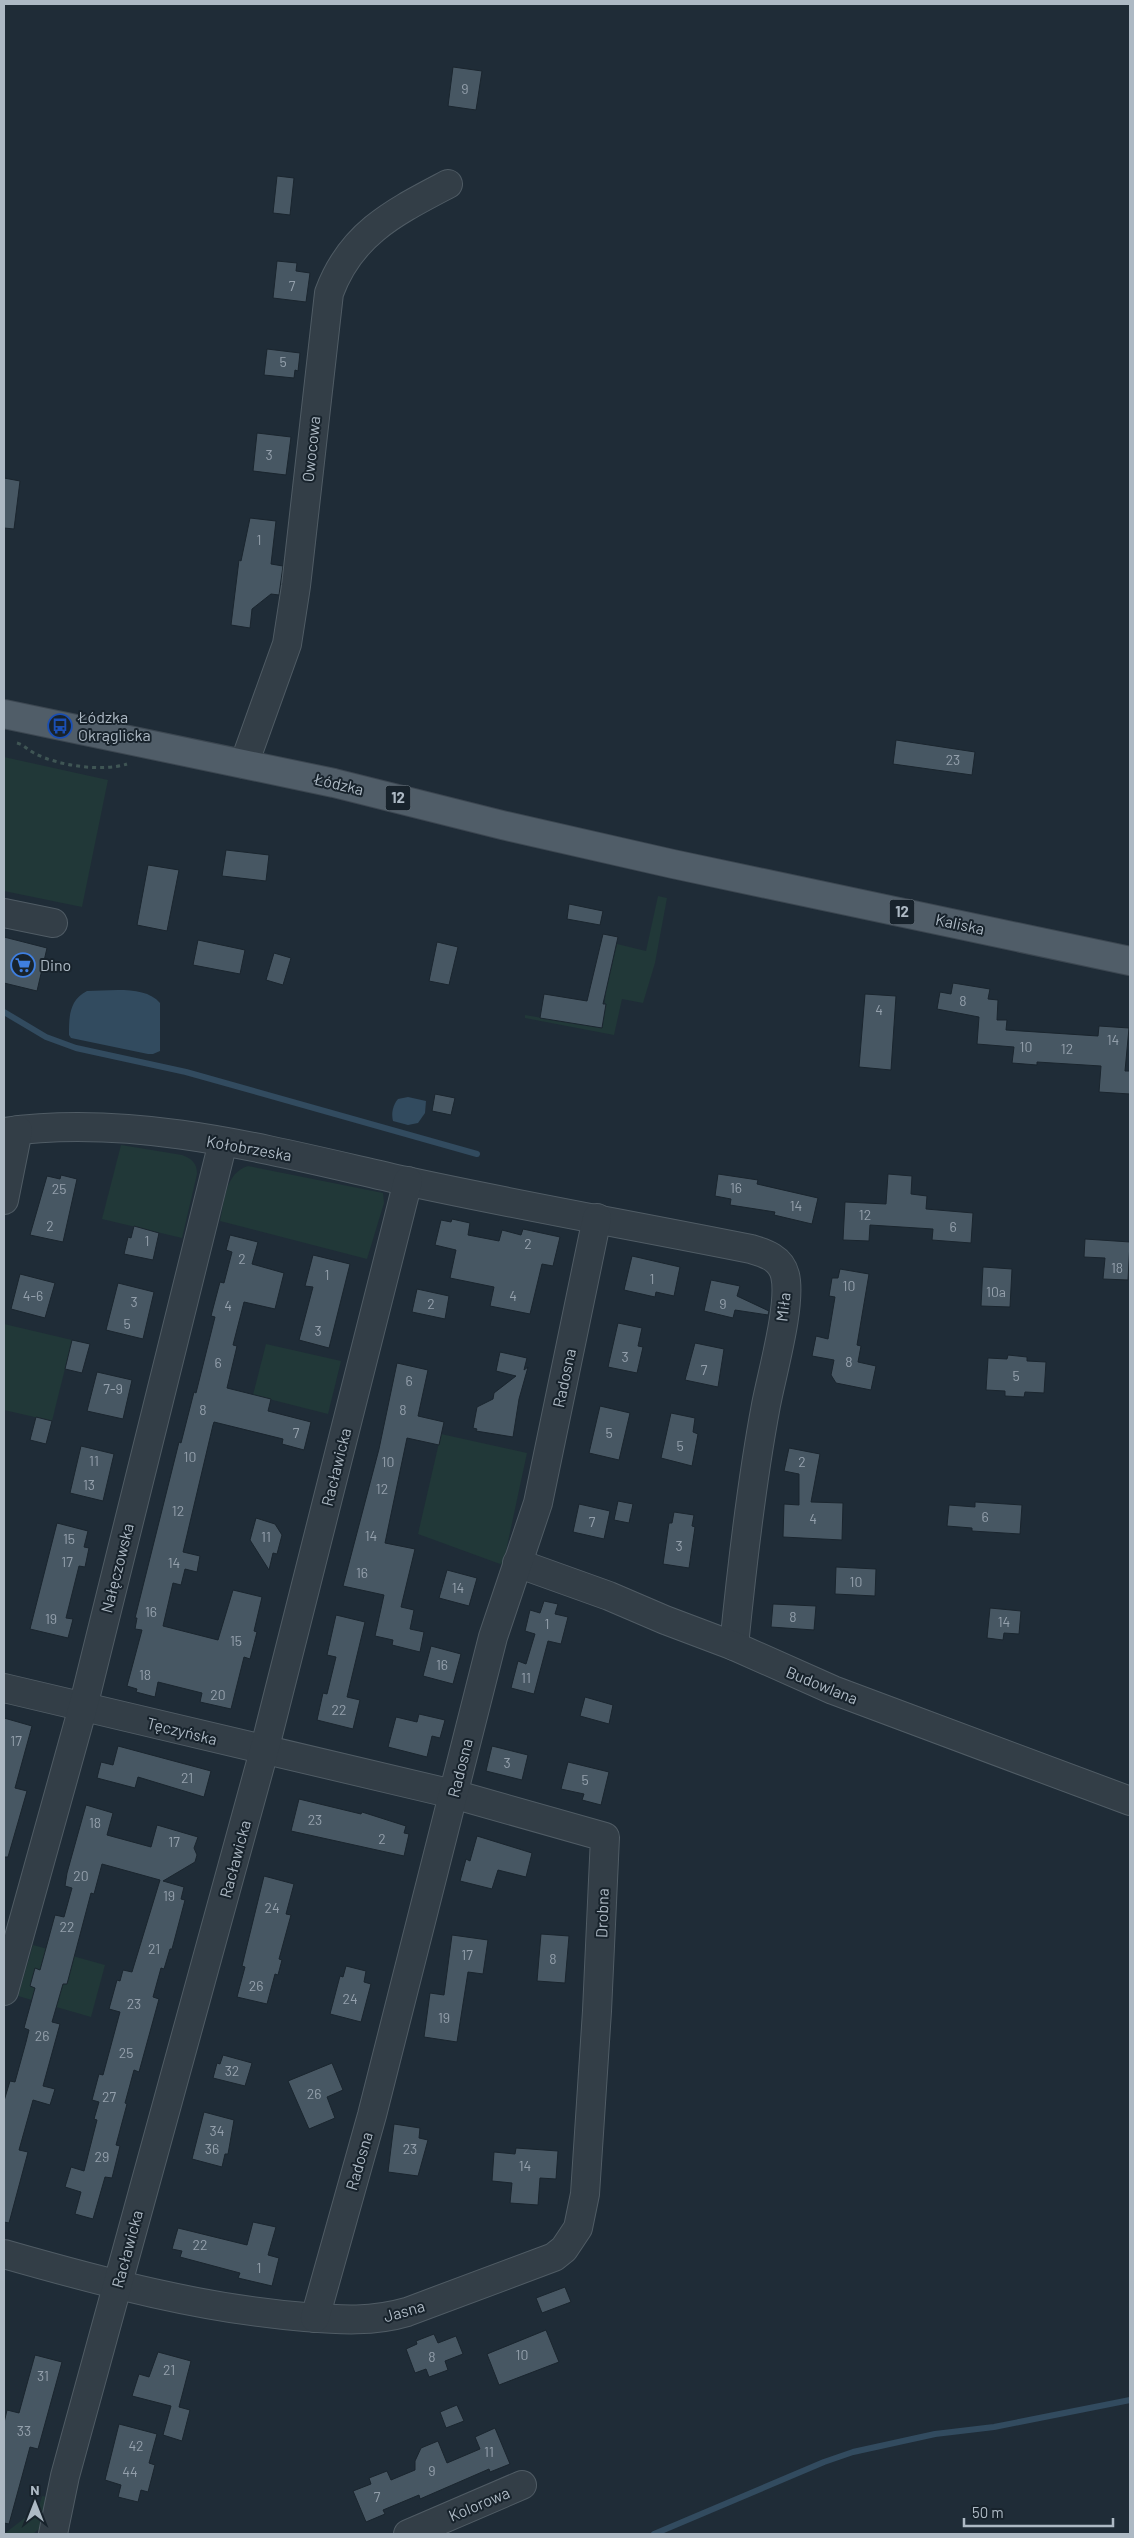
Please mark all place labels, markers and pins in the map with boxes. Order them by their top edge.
place label: Łódzka Okrąglicka [77,707,151,744]
bus stop icon: Łódzka Okrąglicka [47,713,73,739]
supermarket icon: Dino [10,952,36,978]
place label: Dino [40,955,71,974]

